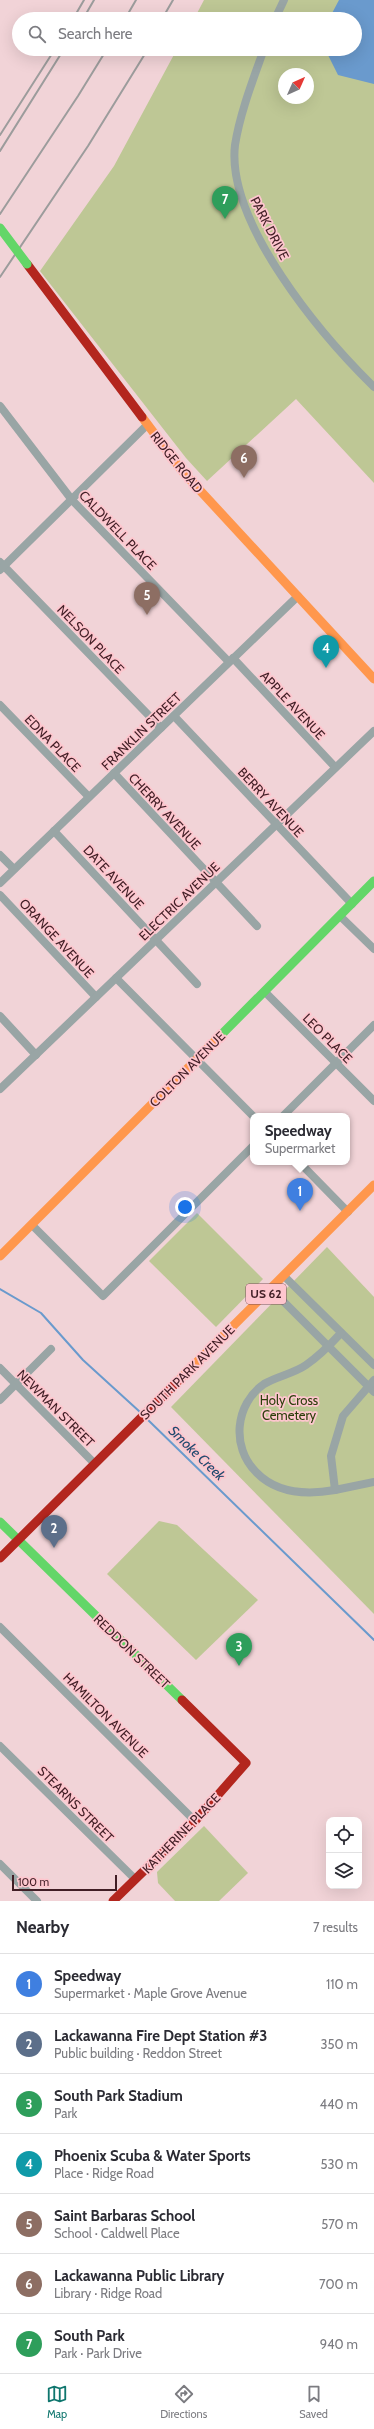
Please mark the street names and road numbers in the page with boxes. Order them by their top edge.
street label: PARK DRIVE [247,194,293,262]
street label: RIDGE ROAD [147,428,207,496]
street label: CALDWELL PLACE [76,487,160,573]
street label: NELSON PLACE [54,601,128,677]
street label: APPLE AVENUE [257,667,329,743]
street label: FRANKLIN STREET [98,689,184,773]
street label: EDNA PLACE [22,711,84,775]
street label: BERRY AVENUE [235,764,307,840]
street label: CHERRY AVENUE [126,770,204,852]
street label: DATE AVENUE [80,842,148,912]
street label: ELECTRIC AVENUE [135,858,223,944]
street label: ORANGE AVENUE [16,895,98,981]
street label: LEO PLACE [300,1010,356,1066]
street label: COLTON AVENUE [146,1028,228,1110]
road number: US 62 [246,1284,286,1304]
street label: SOUTH PARK AVENUE [136,1321,238,1423]
street label: NEWMAN STREET [14,1366,98,1450]
street label: REDDON STREET [91,1611,173,1691]
street label: HAMILTON AVENUE [60,1669,152,1761]
street label: STEARNS STREET [35,1763,117,1845]
street label: KATHERINE PLACE [139,1790,223,1876]

